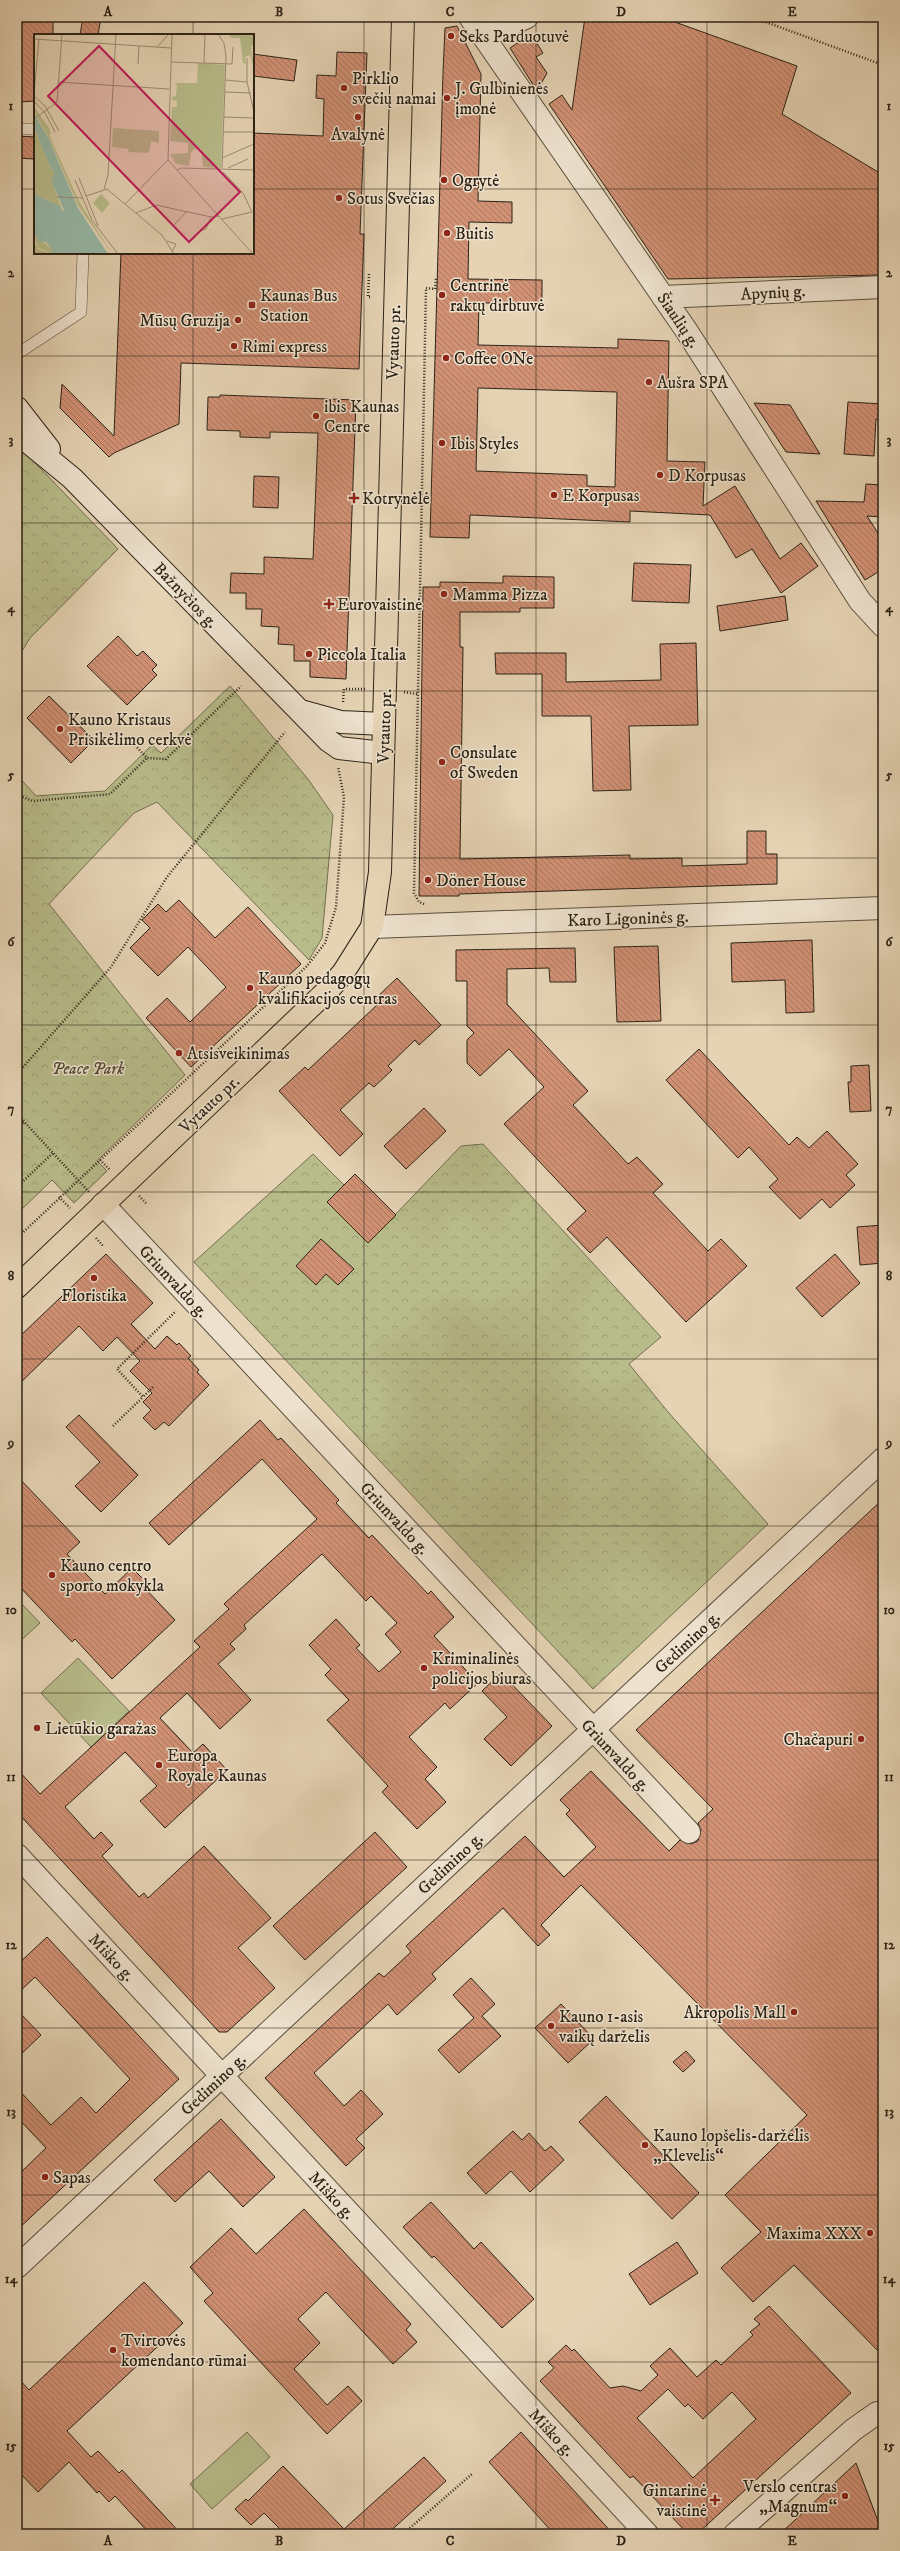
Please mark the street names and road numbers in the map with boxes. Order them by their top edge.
street label: Apynių g. [740,280,806,306]
street label: Šiaulių g. [652,288,706,353]
street label: Vytauto pr. [382,304,406,381]
street label: Bažnyčios g. [148,558,222,633]
street label: Vytauto pr. [373,688,397,765]
street label: Karo Ligoninės g. [567,906,689,932]
street label: Vytauto pr. [174,1071,245,1139]
street label: Griunvaldo g. [134,1241,213,1323]
street label: Griunvaldo g. [355,1478,434,1560]
street label: Gedimino g. [650,1607,725,1679]
street label: Griunvaldo g. [576,1715,655,1797]
street label: Gedimino g. [413,1828,488,1900]
street label: Miško g. [83,1929,139,1986]
street label: Gedimino g. [176,2049,251,2121]
street label: Miško g. [303,2167,359,2224]
street label: Miško g. [523,2404,579,2461]

